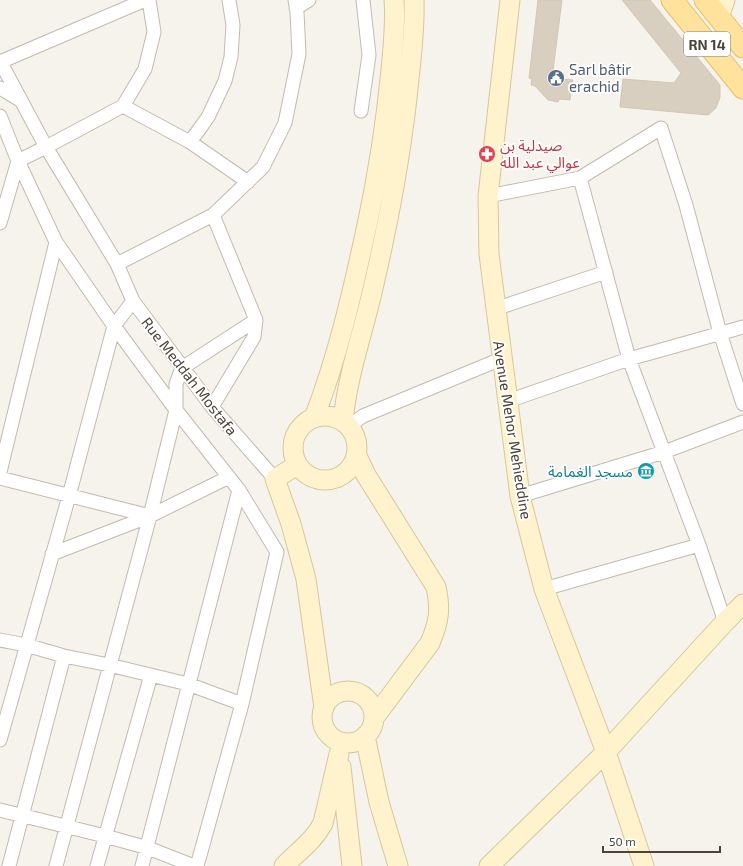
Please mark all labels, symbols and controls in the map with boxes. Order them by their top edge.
road number: RN 14 [684,32,730,56]
place label: Sarl bâtir erachid [569,60,631,95]
public building icon: Sarl bâtir erachid [546,68,566,88]
place label: صيدلية بن عوالي عبد الله [500,136,580,174]
pharmacy icon: صيدلية بن عوالي عبد الله [477,144,497,164]
street label: Rue Meddah Mostafa [138,313,242,439]
street label: Avenue Mehor Mehieddine [490,339,536,521]
museum icon: مسجد الغمامة [636,461,656,481]
place label: مسجد الغمامة [548,462,633,480]
scale bar [603,828,720,854]
text: 50 m [609,834,636,848]

